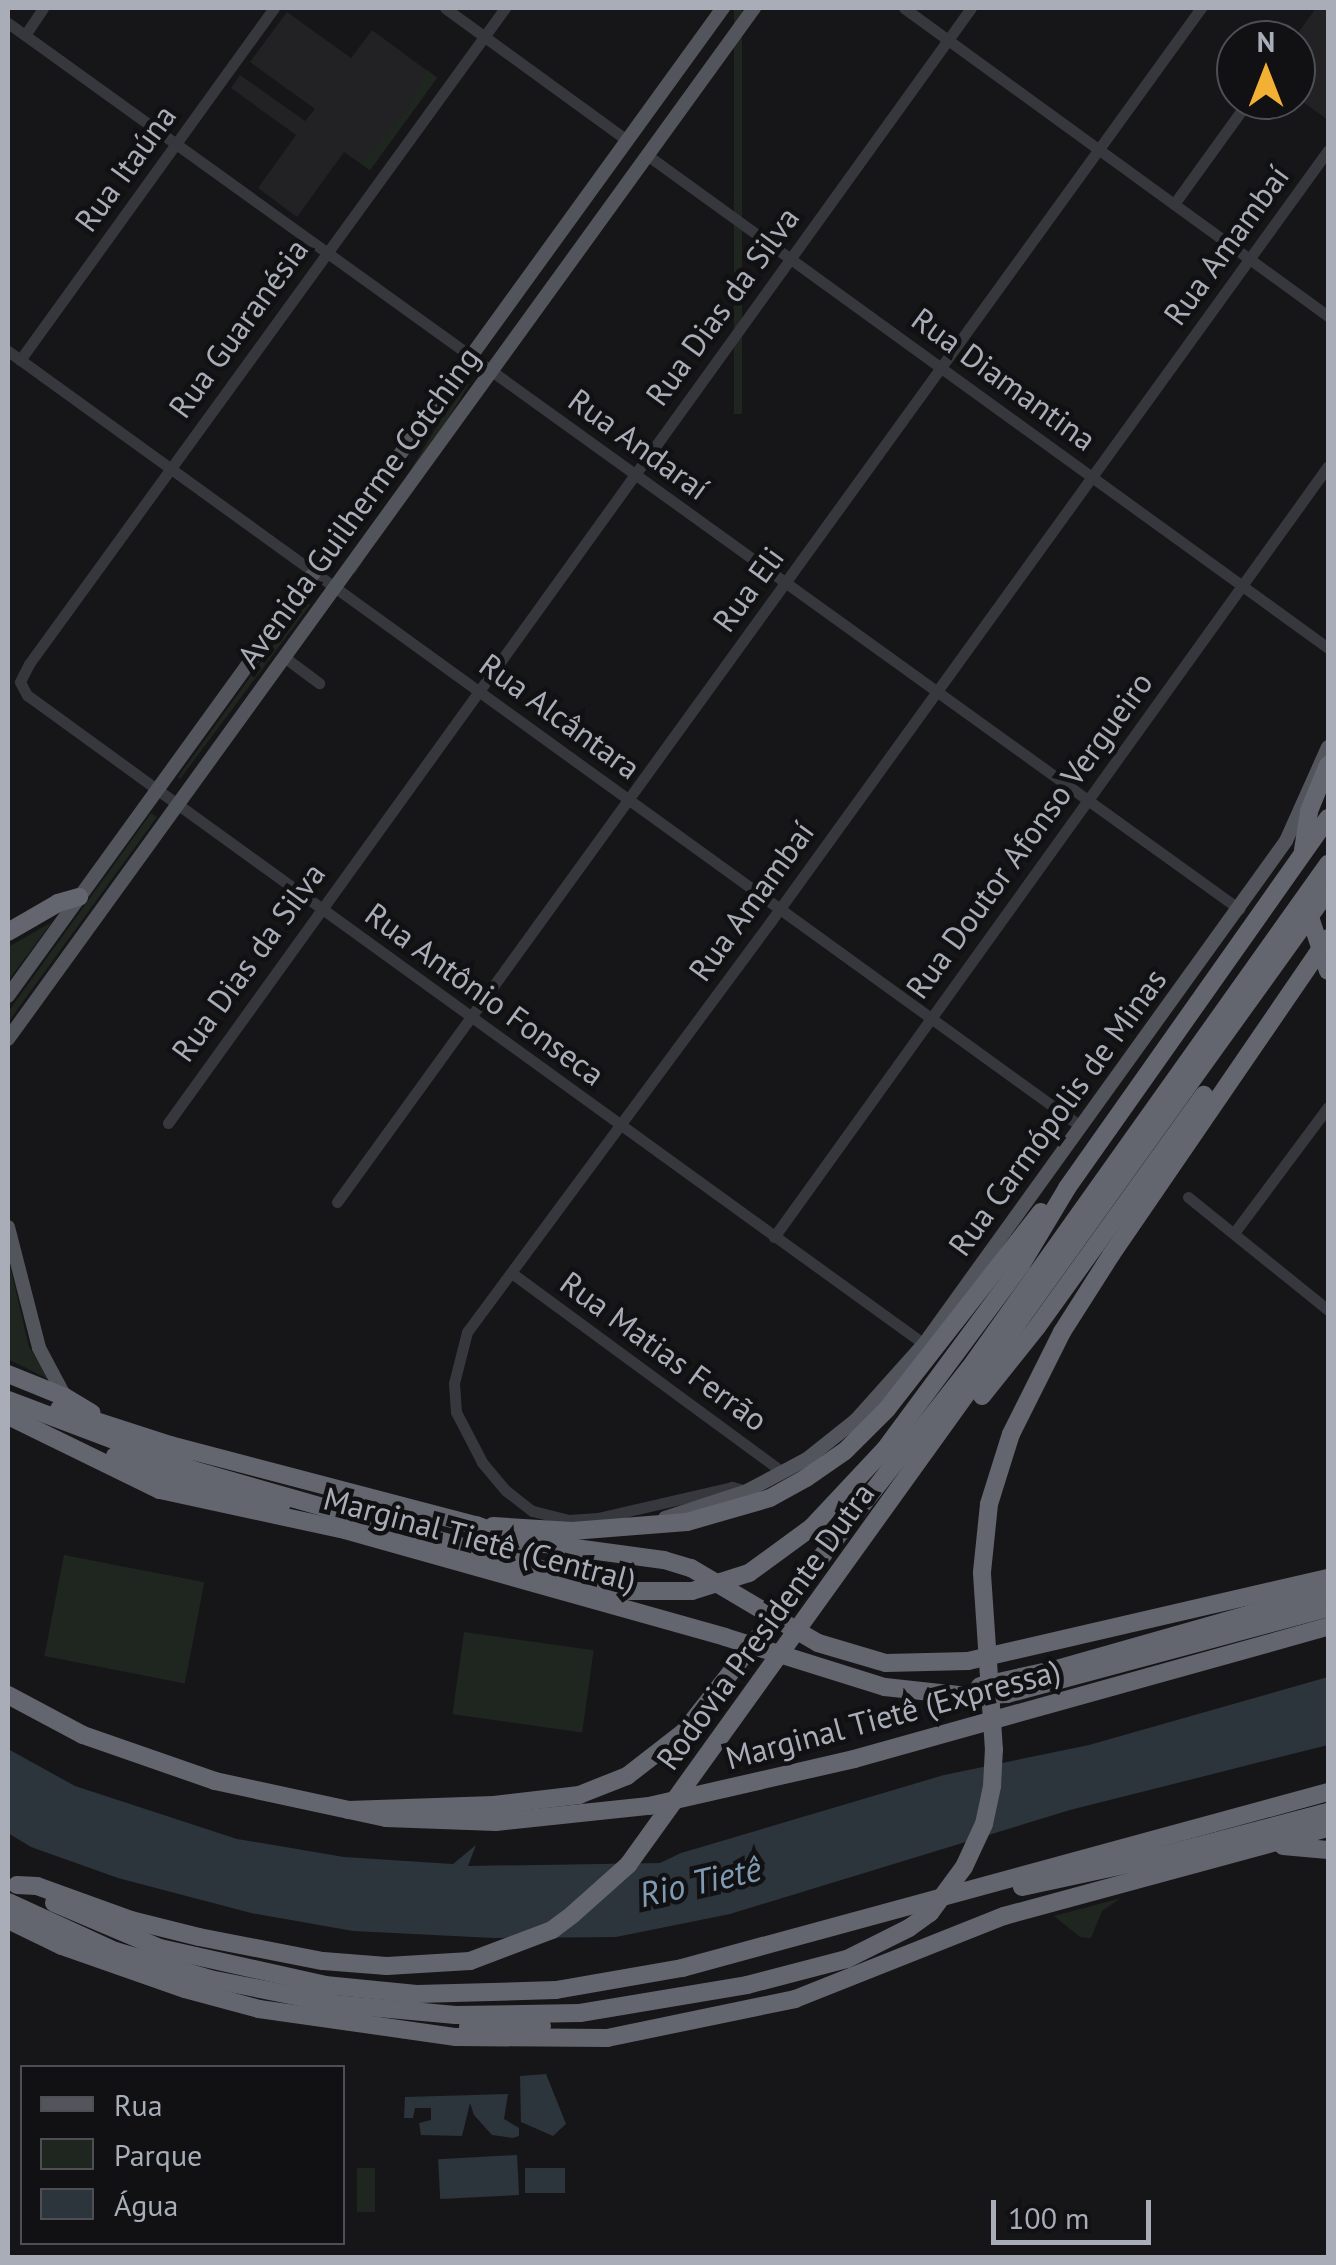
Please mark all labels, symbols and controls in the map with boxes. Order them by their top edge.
north arrow [1216,20,1316,120]
text: N [1257,23,1275,60]
street label: Rua Itaúna [66,97,184,239]
street label: Rua Amambaí [1155,157,1297,333]
street label: Rua Dias da Silva [637,199,807,413]
street label: Rua Guaranésia [160,231,316,425]
street label: Rua Diamantina [905,299,1103,459]
street label: Avenida Guilherme Cotching [229,339,487,675]
street label: Rua Andaraí [561,380,717,508]
street label: Rua Eli [704,539,792,639]
street label: Rua Alcântara [472,645,648,787]
street label: Rua Doutor Afonso Vergueiro [897,664,1161,1006]
street label: Rua Amambaí [680,813,822,989]
street label: Rua Dias da Silva [163,855,333,1069]
street label: Rua Antônio Fonseca [358,894,612,1094]
street label: Rua Carmópolis de Minas [940,961,1174,1263]
street label: Rua Matias Ferrão [553,1263,775,1439]
street label: Rodovia Presidente Dutra [648,1475,882,1777]
street label: Marginal Tietê (Central) [319,1479,641,1599]
street label: Marginal Tietê (Expressa) [721,1651,1065,1777]
water label: Rio Tietê [634,1846,766,1916]
legend [20,2065,345,2245]
text: Rua [114,2085,163,2124]
text: Parque [114,2135,202,2174]
scale bar [996,2180,1156,2242]
text: Água [114,2185,178,2224]
text: 100 m [1008,2198,1089,2237]

